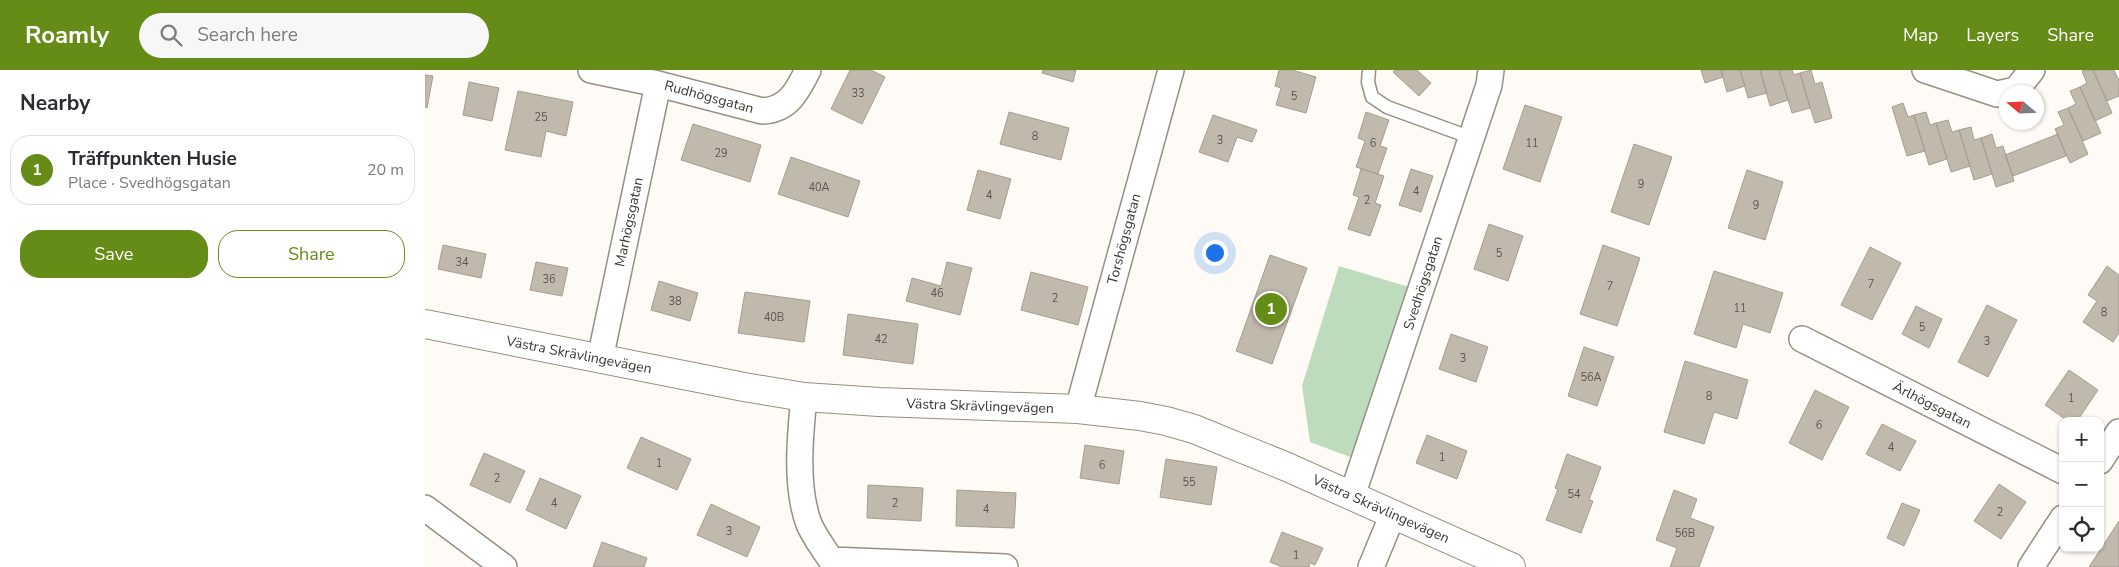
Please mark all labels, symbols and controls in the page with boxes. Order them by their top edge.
search box [139,13,489,58]
text: Roamly [25,19,109,51]
icon: search [157,21,185,49]
text: Search here [197,22,298,48]
text: Map [1903,23,1938,47]
text: Layers [1966,23,2019,47]
text: Share [2047,23,2094,47]
street label: Rudhögsgatan [662,76,756,118]
north arrow [1999,85,2044,130]
house number: 33 [851,86,865,101]
text: Nearby [20,89,90,117]
house number: 5 [1291,89,1298,104]
house number: 25 [534,110,548,125]
house number: 8 [1032,129,1039,144]
house number: 3 [1217,133,1223,148]
house number: 6 [1370,136,1377,151]
house number: 11 [1525,136,1539,151]
text: Träffpunkten Husie [68,146,237,172]
house number: 29 [714,146,728,161]
text: 1 [32,159,42,181]
text: 20 m [367,159,404,181]
text: Place · Svedhögsgatan [68,172,231,194]
street label: Marhögsgatan [610,176,648,268]
house number: 9 [1638,177,1644,192]
house number: 40A [808,180,830,195]
house number: 4 [1413,184,1420,199]
house number: 4 [986,188,993,203]
street label: Torshögsgatan [1103,191,1145,287]
house number: 2 [1364,193,1370,208]
house number: 9 [1753,198,1759,213]
button: Save [20,230,208,278]
button: Share [218,230,405,278]
street label: Svedhögsgatan [1399,234,1447,332]
your location [1202,240,1228,266]
house number: 5 [1496,246,1503,261]
house number: 34 [455,255,469,270]
house number: 36 [542,272,556,287]
house number: 7 [1868,277,1874,292]
house number: 7 [1607,279,1613,294]
house number: 46 [930,286,944,301]
pin: 1 [1255,290,1287,328]
house number: 2 [1052,291,1058,306]
house number: 38 [668,294,682,309]
house number: 11 [1733,301,1747,316]
house number: 8 [2101,305,2108,320]
house number: 40B [764,310,784,325]
house number: 5 [1919,320,1926,335]
street label: Västra Skrävlingevägen [504,331,653,378]
house number: 42 [874,332,888,347]
house number: 3 [1984,334,1990,349]
house number: 3 [1460,351,1466,366]
house number: 56A [1580,370,1602,385]
street label: Ärlhögsgatan [1889,377,1975,433]
house number: 8 [1706,389,1713,404]
house number: 1 [2068,391,2074,406]
street label: Västra Skrävlingevägen [905,394,1054,418]
map controls [2059,417,2104,552]
button: + [2059,417,2104,462]
house number: 6 [1816,418,1823,433]
house number: 4 [1888,440,1895,455]
house number: 1 [1439,450,1445,465]
house number: 1 [656,456,662,471]
house number: 6 [1099,458,1106,473]
button: − [2059,462,2104,507]
street label: Västra Skrävlingevägen [1309,470,1452,548]
house number: 2 [494,471,500,486]
house number: 55 [1182,475,1196,490]
house number: 54 [1567,487,1581,502]
house number: 4 [551,496,558,511]
house number: 2 [892,496,898,511]
house number: 4 [983,502,990,517]
house number: 2 [1997,505,2003,520]
button: locate [2059,507,2104,552]
house number: 3 [726,524,732,539]
house number: 56B [1675,526,1695,541]
house number: 1 [1293,548,1299,563]

